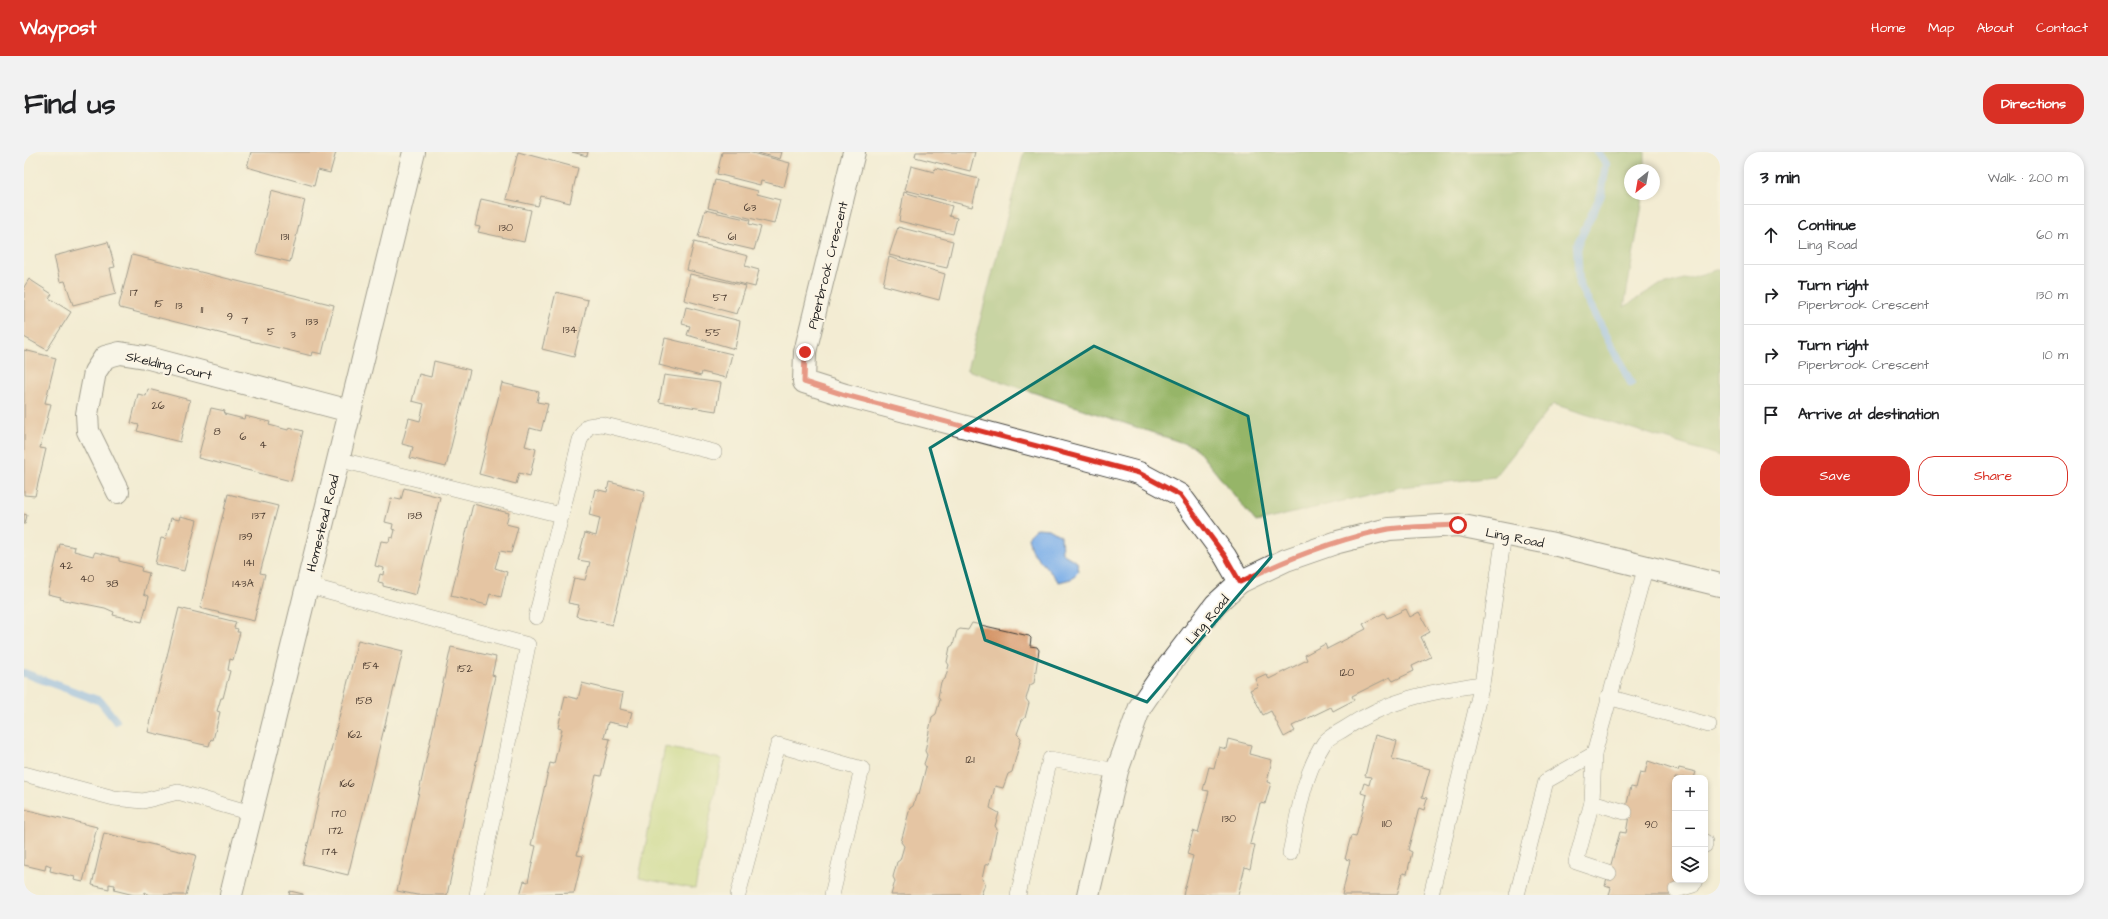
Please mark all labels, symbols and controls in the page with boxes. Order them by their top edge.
text: Waypost [20,15,96,42]
text: Home [1871,18,1906,38]
text: Map [1928,18,1954,38]
text: About [1976,18,2014,38]
text: Contact [2036,18,2088,38]
button: Directions [1983,84,2084,124]
text: Find us [24,85,115,124]
north arrow [1624,164,1660,200]
text: 3 min [1760,166,1800,190]
text: Walk · 200 m [1988,169,2068,187]
street label: Piperbrook Crescent [803,199,853,331]
house number: 63 [744,200,757,215]
text: Continue [1798,215,1856,236]
house number: 130 [499,220,513,235]
icon: ahead [1760,224,1782,246]
text: 60 m [2036,226,2068,244]
house number: 131 [281,229,290,244]
house number: 61 [728,229,737,244]
text: Ling Road [1798,236,1857,254]
text: Turn right [1798,275,1869,296]
icon: right [1760,284,1782,306]
house number: 17 [130,285,138,300]
text: 130 m [2036,286,2068,304]
house number: 57 [713,290,728,305]
house number: 15 [154,296,164,311]
text: Piperbrook Crescent [1798,296,1929,314]
house number: 13 [175,298,183,313]
house number: 11 [201,302,204,317]
house number: 9 [227,309,233,324]
house number: 7 [242,313,249,328]
house number: 133 [306,314,319,329]
house number: 134 [563,322,578,337]
house number: 5 [267,324,275,339]
house number: 55 [705,325,721,340]
house number: 3 [290,327,296,342]
text: Turn right [1798,335,1869,356]
route end [796,343,814,361]
icon: right [1760,344,1782,366]
text: 10 m [2043,346,2068,364]
street label: Skelding Court [124,347,214,386]
text: Piperbrook Crescent [1798,356,1929,374]
house number: 26 [151,398,165,413]
icon: arrive [1760,404,1782,426]
text: Arrive at destination [1798,404,1939,425]
house number: 8 [213,424,221,439]
house number: 6 [240,429,247,444]
house number: 4 [259,437,267,452]
button: Save [1760,456,1910,496]
button: Share [1918,456,2068,496]
street label: Homestead Road [302,472,344,574]
house number: 137 [252,508,266,523]
house number: 138 [408,508,422,523]
route start [1449,516,1467,534]
street label: Ling Road [1484,523,1546,554]
house number: 139 [239,529,253,544]
house number: 141 [244,555,255,570]
house number: 42 [59,558,74,573]
house number: 40 [80,571,94,586]
house number: 38 [106,576,118,591]
house number: 143A [232,576,254,591]
street label: Ling Road [1182,591,1235,649]
house number: 154 [363,658,380,673]
house number: 152 [457,661,473,676]
house number: 120 [1340,665,1354,680]
house number: 158 [356,693,372,708]
house number: 162 [348,727,363,742]
house number: 121 [965,752,975,767]
map controls [1672,775,1708,883]
button: + [1672,775,1708,811]
house number: 166 [339,776,355,791]
house number: 170 [331,806,347,821]
house number: 130 [1222,811,1236,826]
button: − [1672,811,1708,847]
house number: 110 [1382,816,1392,831]
house number: 90 [1644,817,1658,832]
house number: 172 [329,823,344,838]
house number: 174 [322,844,338,859]
button: layers [1672,847,1708,883]

